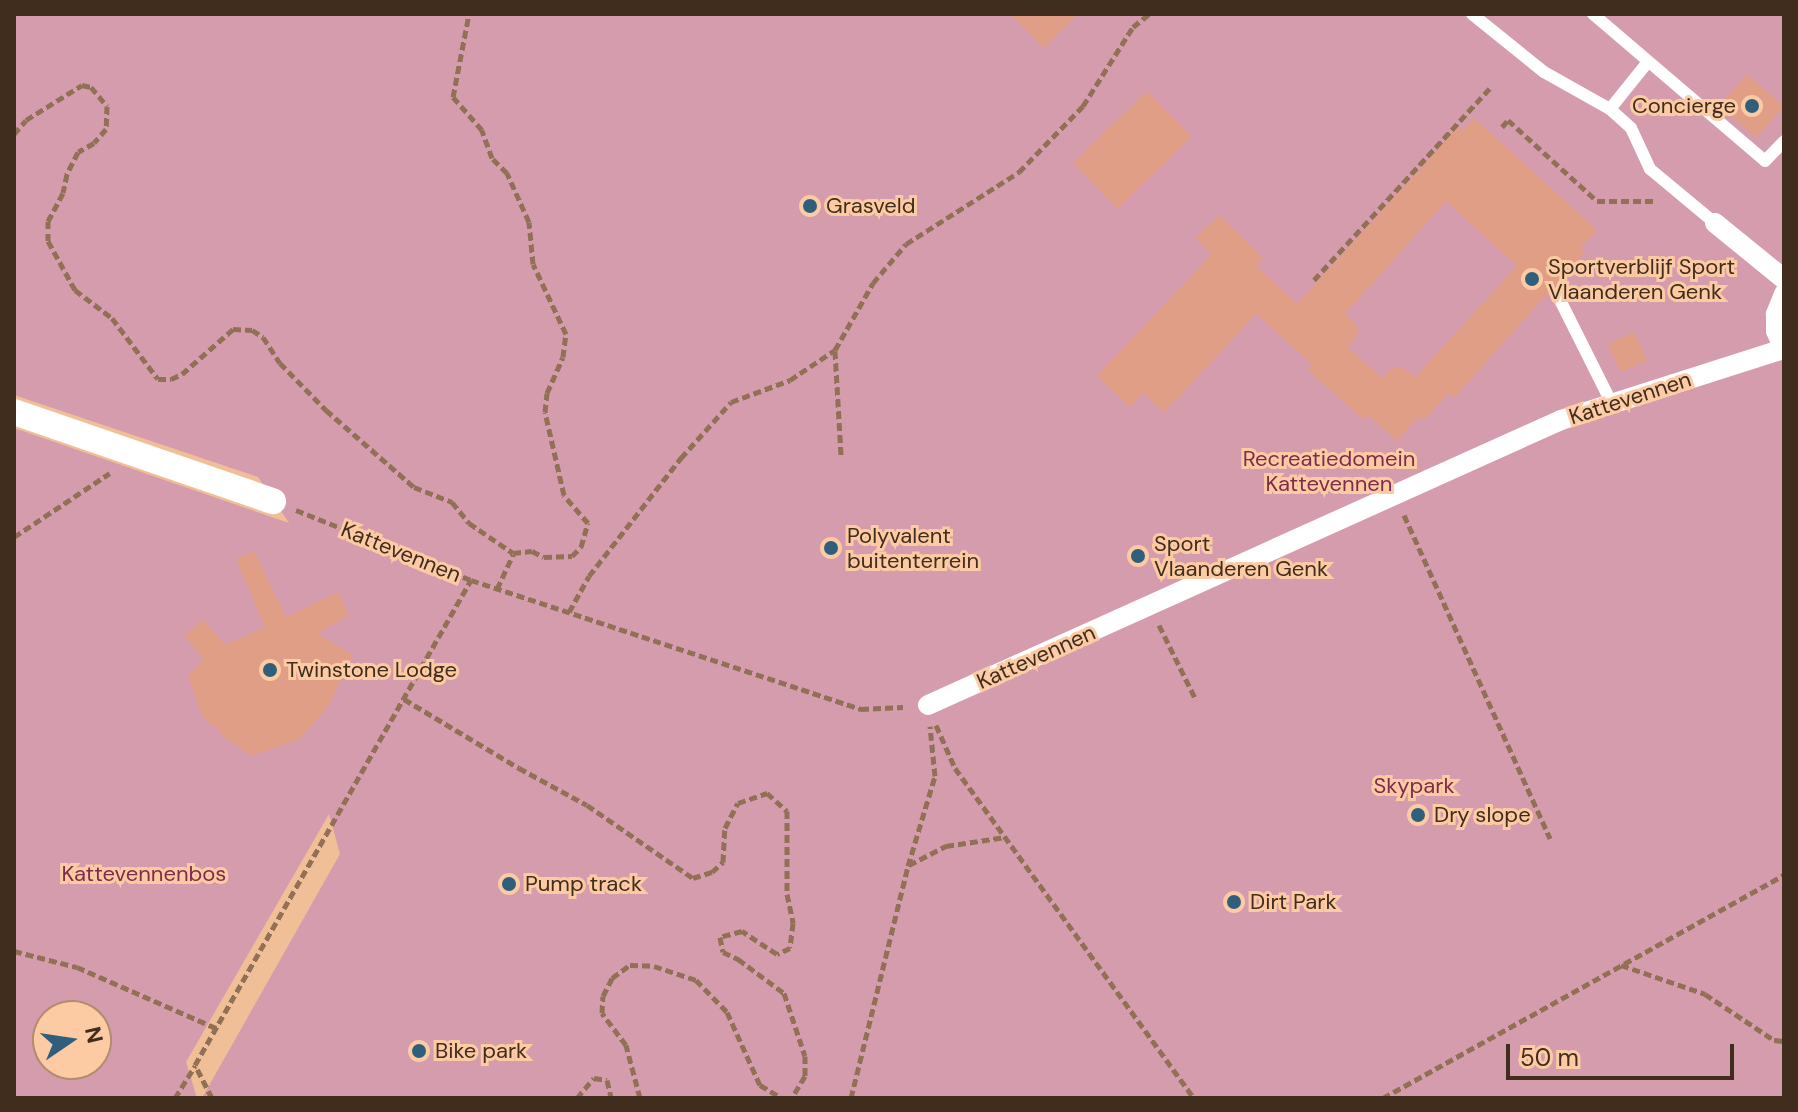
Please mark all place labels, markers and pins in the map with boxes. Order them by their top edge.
place label: Concierge [1632,93,1736,119]
marker: Concierge [1743,97,1761,115]
place label: Grasveld [826,193,915,219]
marker: Grasveld [801,197,819,215]
place label: Sportverblijf Sport Vlaanderen Genk [1548,253,1735,304]
marker: Sportverblijf Sport Vlaanderen Genk [1523,270,1541,288]
place label: Polyvalent buitenterrein [847,522,979,574]
place label: Sport Vlaanderen Genk [1154,530,1328,582]
marker: Polyvalent buitenterrein [822,539,840,557]
marker: Sport Vlaanderen Genk [1129,547,1147,565]
place label: Twinstone Lodge [286,657,457,683]
marker: Twinstone Lodge [261,661,279,679]
place label: Dry slope [1434,802,1531,828]
marker: Dry slope [1409,806,1427,824]
place label: Pump track [525,871,642,897]
marker: Pump track [500,875,518,893]
place label: Dirt Park [1250,889,1336,915]
marker: Dirt Park [1225,893,1243,911]
place label: Bike park [435,1038,527,1064]
marker: Bike park [410,1042,428,1060]

